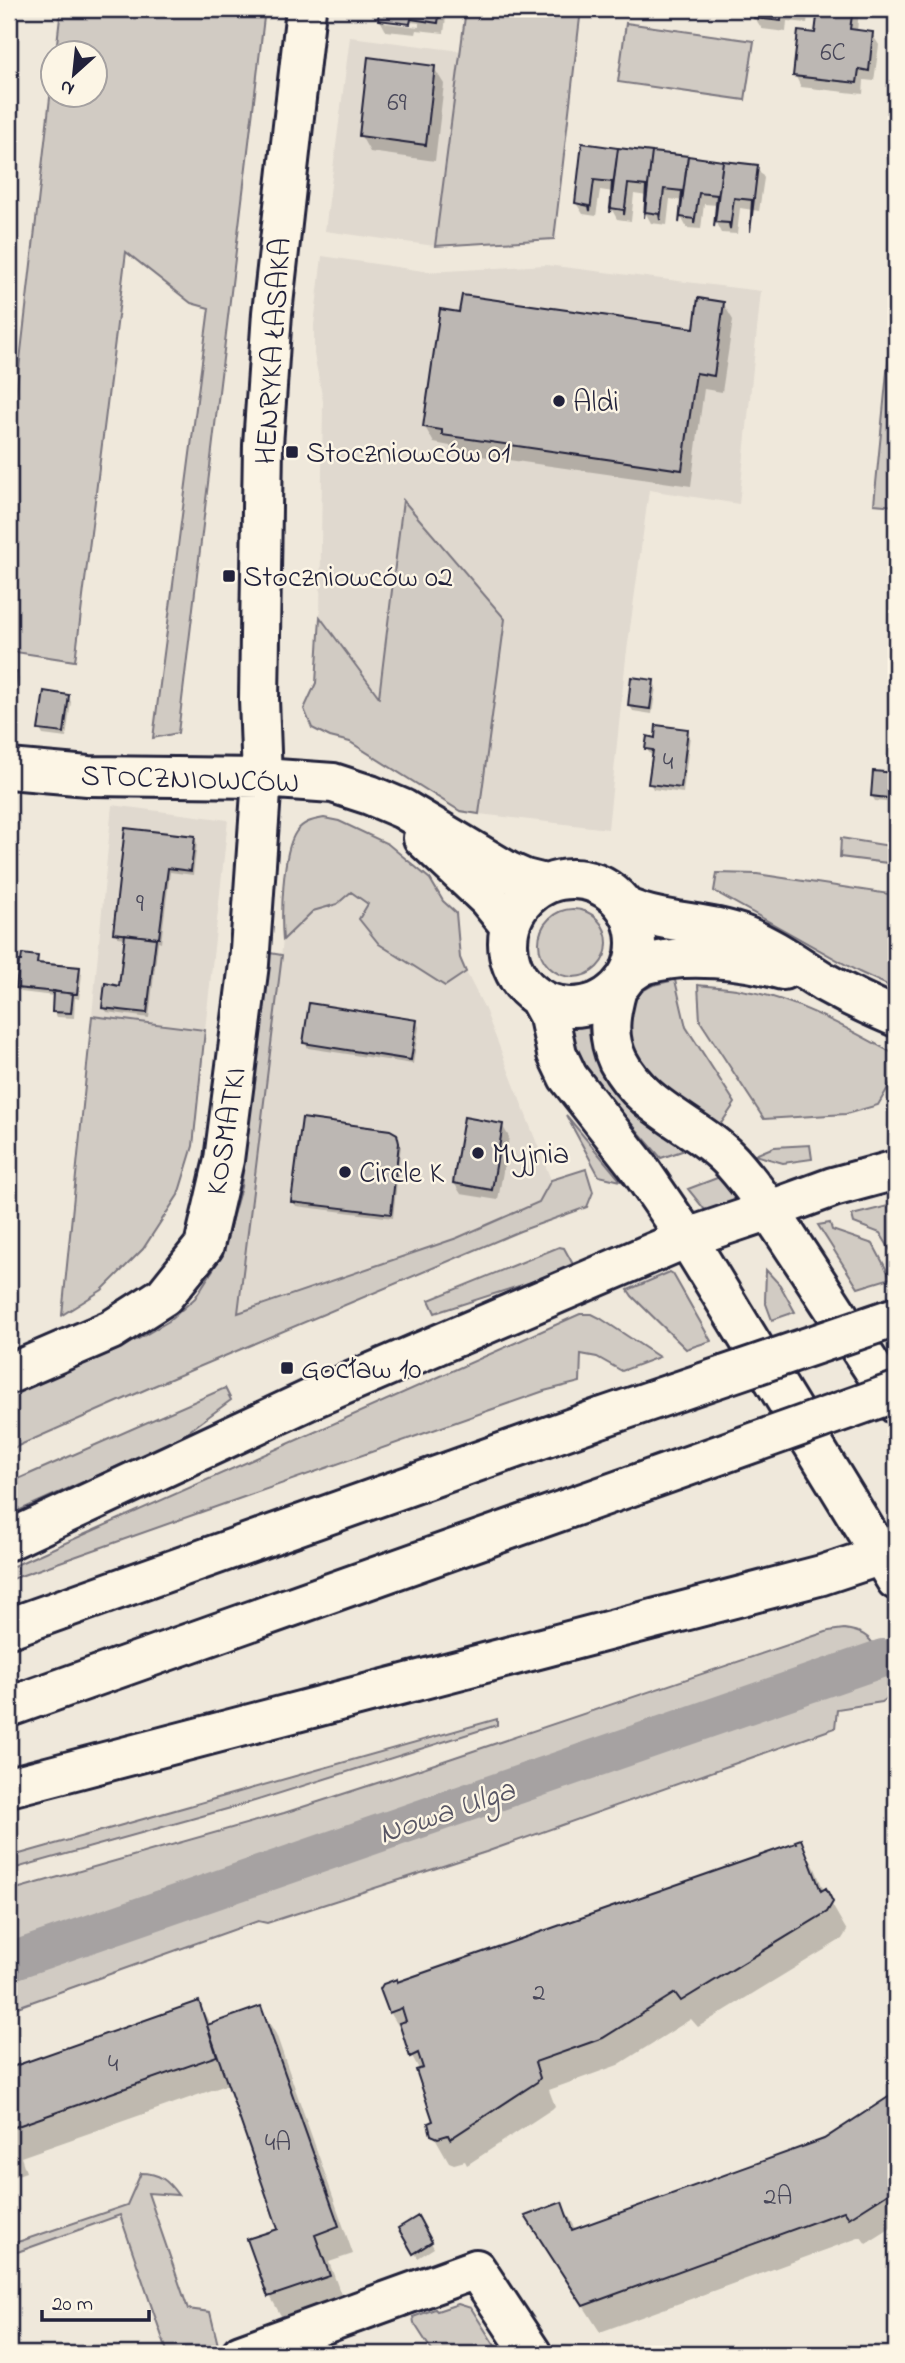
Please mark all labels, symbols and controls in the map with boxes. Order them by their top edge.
house number: 6C [820,35,846,73]
north arrow [38,38,108,108]
text: N [55,72,79,102]
house number: 69 [387,85,407,123]
street label: HENRYKA ŁASAKA [245,236,305,466]
place label: Aldi [573,382,619,426]
marker: Aldi [551,393,567,409]
place label: Stoczniowców 01 [306,433,511,477]
marker: Stoczniowców 01 [284,444,300,460]
place label: Stoczniowców 02 [243,557,453,601]
marker: Stoczniowców 02 [221,568,237,584]
house number: 4 [663,744,674,782]
street label: STOCZNIOWCÓW [80,755,300,807]
house number: 9 [136,886,144,924]
street label: KOSMATKI [196,1064,260,1199]
place label: Myjnia [492,1134,569,1178]
marker: Myjnia [470,1145,486,1161]
place label: Circle K [359,1153,444,1197]
marker: Circle K [337,1164,353,1180]
place label: Gocław 10 [301,1349,421,1393]
marker: Gocław 10 [279,1360,295,1376]
water label: Nowa Ulga [372,1768,523,1859]
house number: 2 [533,1975,546,2013]
house number: 4 [108,2046,119,2084]
house number: 4A [265,2125,291,2163]
house number: 2A [764,2179,792,2217]
scale bar [42,2279,149,2323]
text: 20 m [52,2290,93,2320]

